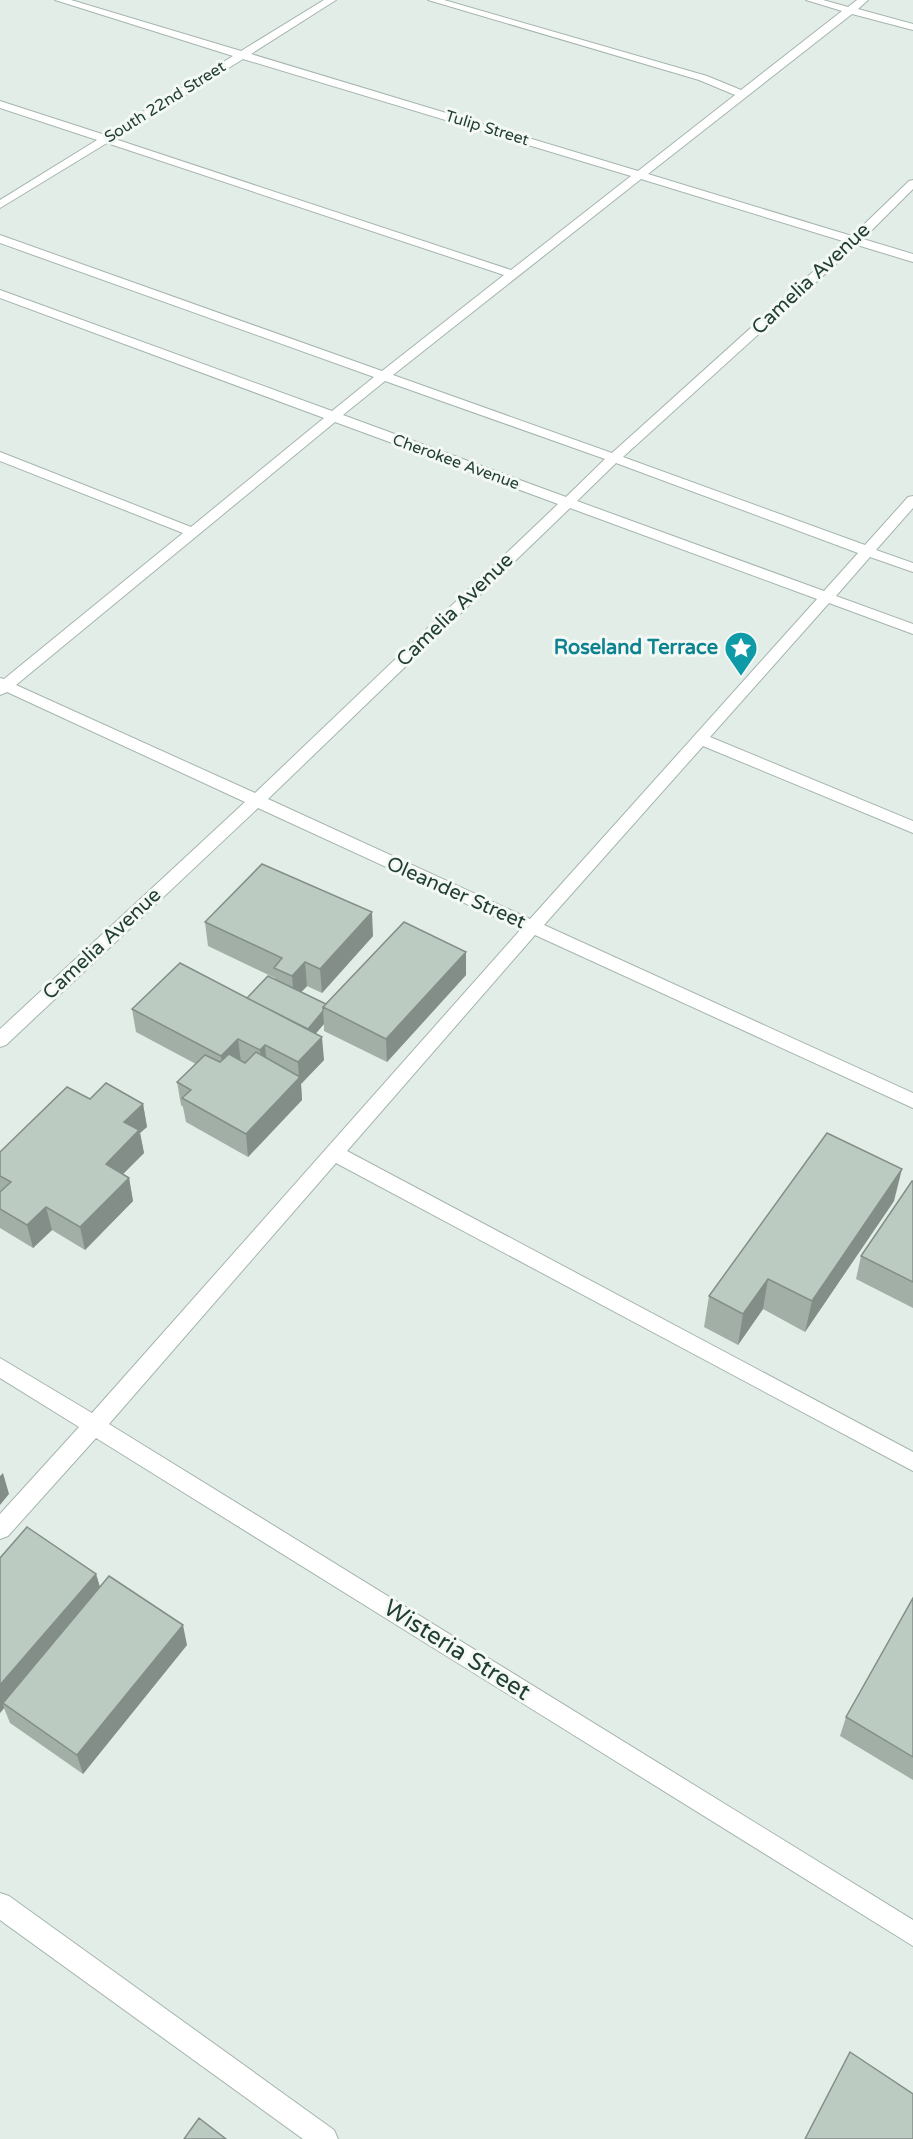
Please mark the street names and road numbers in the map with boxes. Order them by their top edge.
street label: South 22nd Street [101,57,229,147]
street label: Tulip Street [443,106,531,150]
street label: Camelia Avenue [747,218,875,340]
street label: Cherokee Avenue [390,430,522,494]
street label: Camelia Avenue [392,548,518,672]
street label: Oleander Street [383,852,530,935]
street label: Camelia Avenue [38,883,166,1005]
street label: Wisteria Street [378,1593,536,1707]

